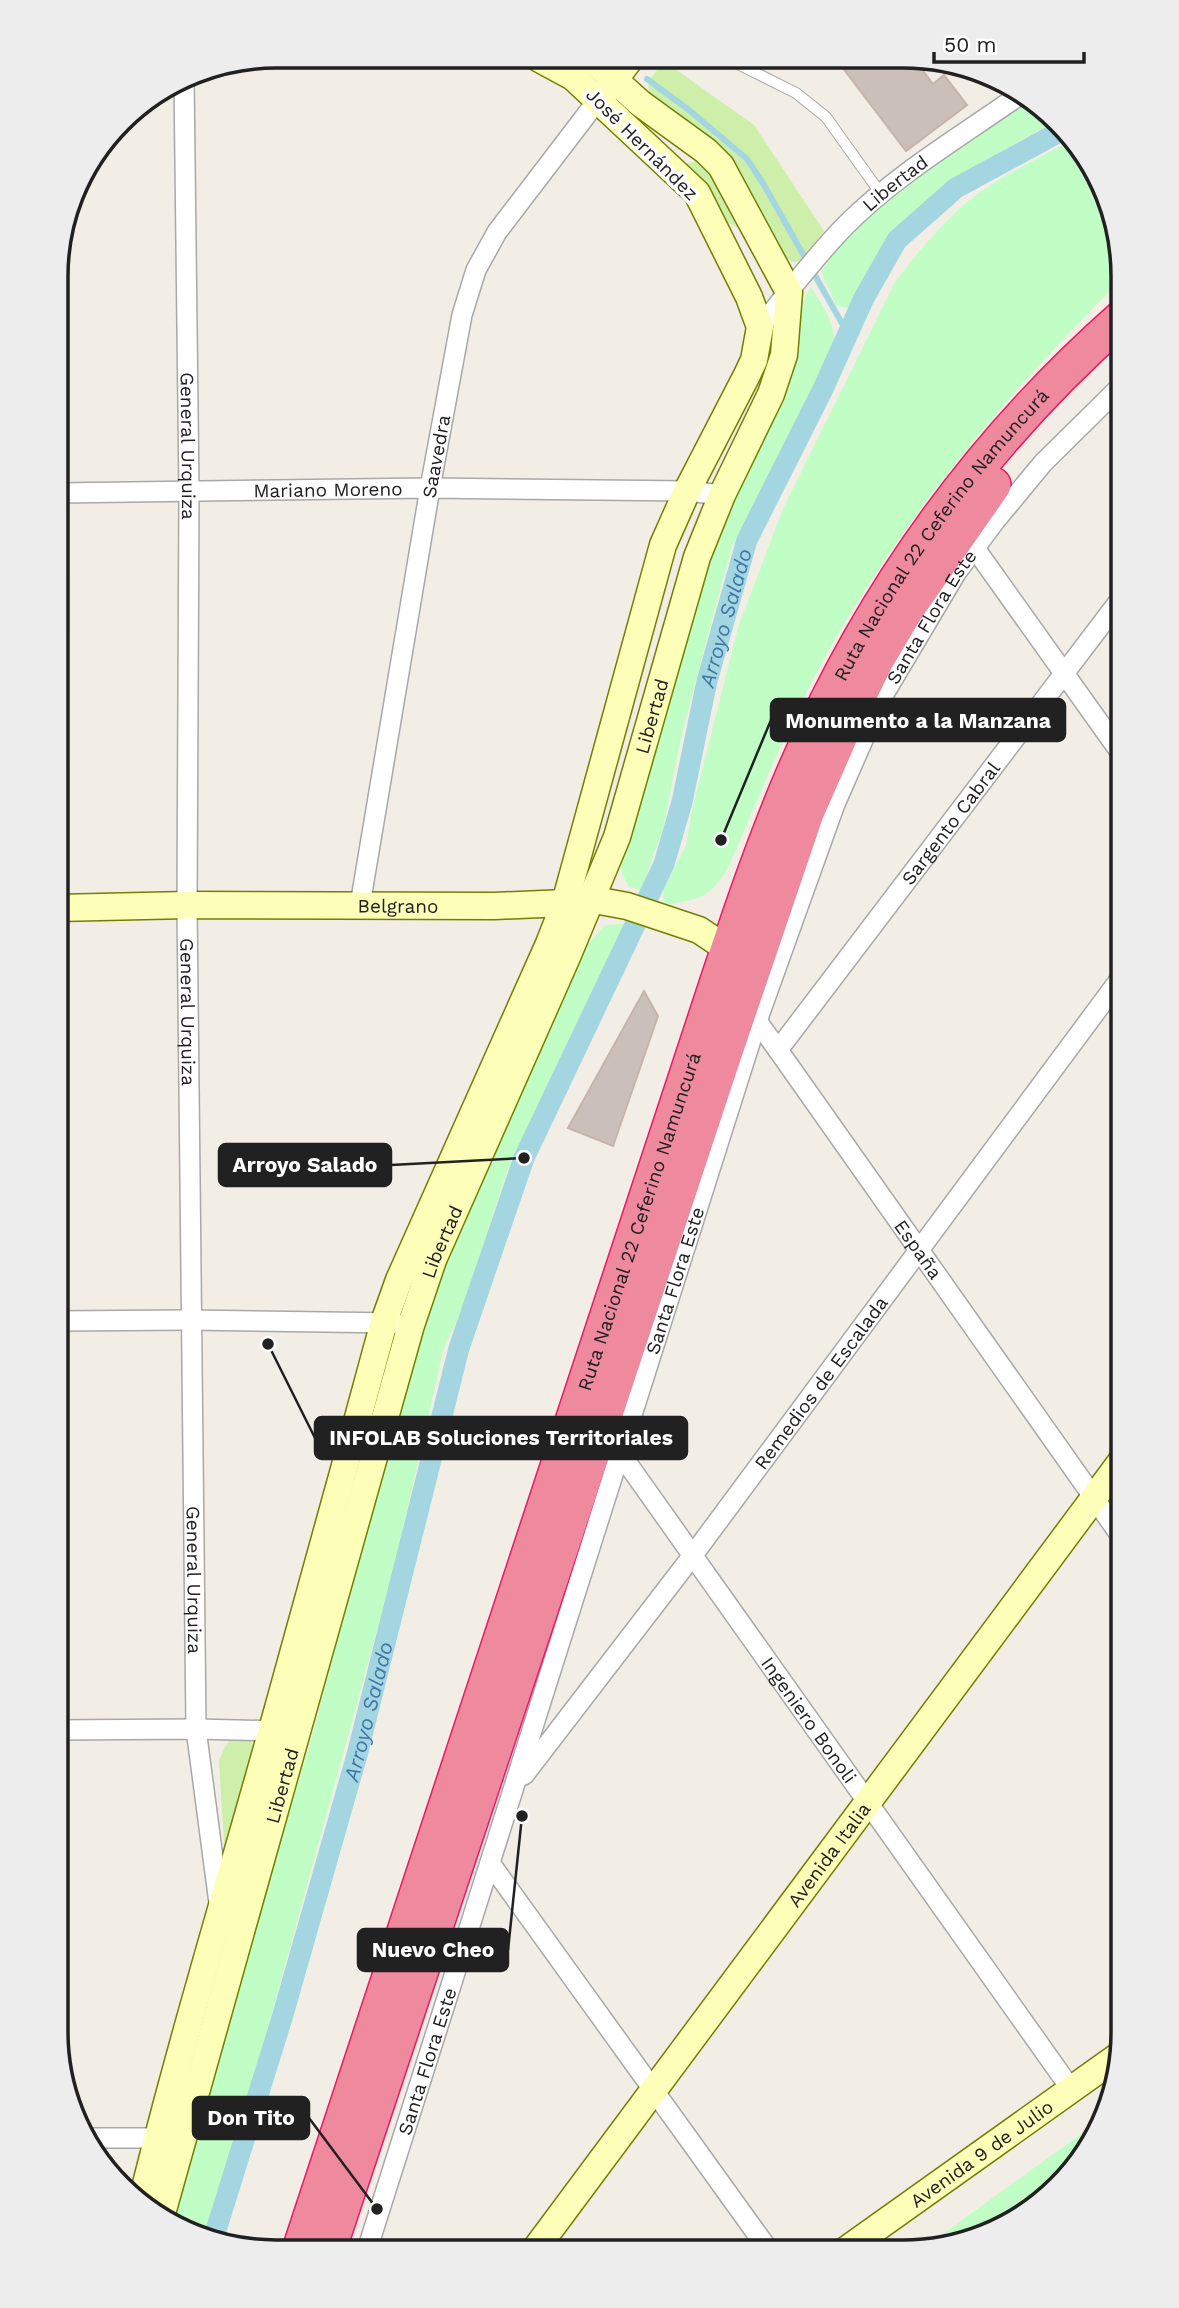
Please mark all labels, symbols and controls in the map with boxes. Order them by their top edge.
scale bar [934,21,1084,65]
text: 50 m [944,32,996,57]
street label: José Hernández [581,83,703,205]
street label: Libertad [857,150,932,216]
street label: General Urquiza [176,372,201,520]
street label: Ruta Nacional 22 Ceferino Namuncurá [829,384,1053,685]
street label: Saavedra [417,413,455,500]
street label: Mariano Moreno [253,477,403,502]
water label: Arroyo Salado [693,545,757,691]
street label: Santa Flora Este [881,545,981,688]
street label: Libertad [630,676,673,756]
callout: Monumento a la Manzana [771,699,1065,741]
text: Monumento a la Manzana [785,708,1052,733]
street label: Sargento Cabral [896,757,1005,889]
street label: Belgrano [358,894,438,917]
street label: General Urquiza [176,938,200,1086]
street label: Ruta Nacional 22 Ceferino Namuncurá [572,1049,705,1394]
callout: Arroyo Salado [219,1144,391,1186]
text: Arroyo Salado [233,1152,377,1177]
street label: Libertad [416,1202,467,1281]
street label: Santa Flora Este [640,1204,709,1357]
street label: España [890,1215,947,1283]
street label: Remedios de Escalada [749,1291,893,1474]
callout: INFOLAB Soluciones Territoriales [315,1417,687,1459]
text: INFOLAB Soluciones Territoriales [329,1425,673,1450]
street label: General Urquiza [182,1506,207,1654]
water label: Arroyo Salado [337,1639,397,1785]
street label: Ingeniero Bonoli [757,1652,862,1787]
street label: Libertad [260,1745,303,1826]
street label: Avenida Italia [782,1798,875,1911]
callout: Nuevo Cheo [358,1929,508,1971]
text: Nuevo Cheo [372,1937,494,1962]
street label: Santa Flora Este [393,1985,461,2138]
street label: Avenida 9 de Julio [906,2095,1057,2212]
callout: Don Tito [193,2097,309,2139]
text: Don Tito [207,2105,295,2130]

